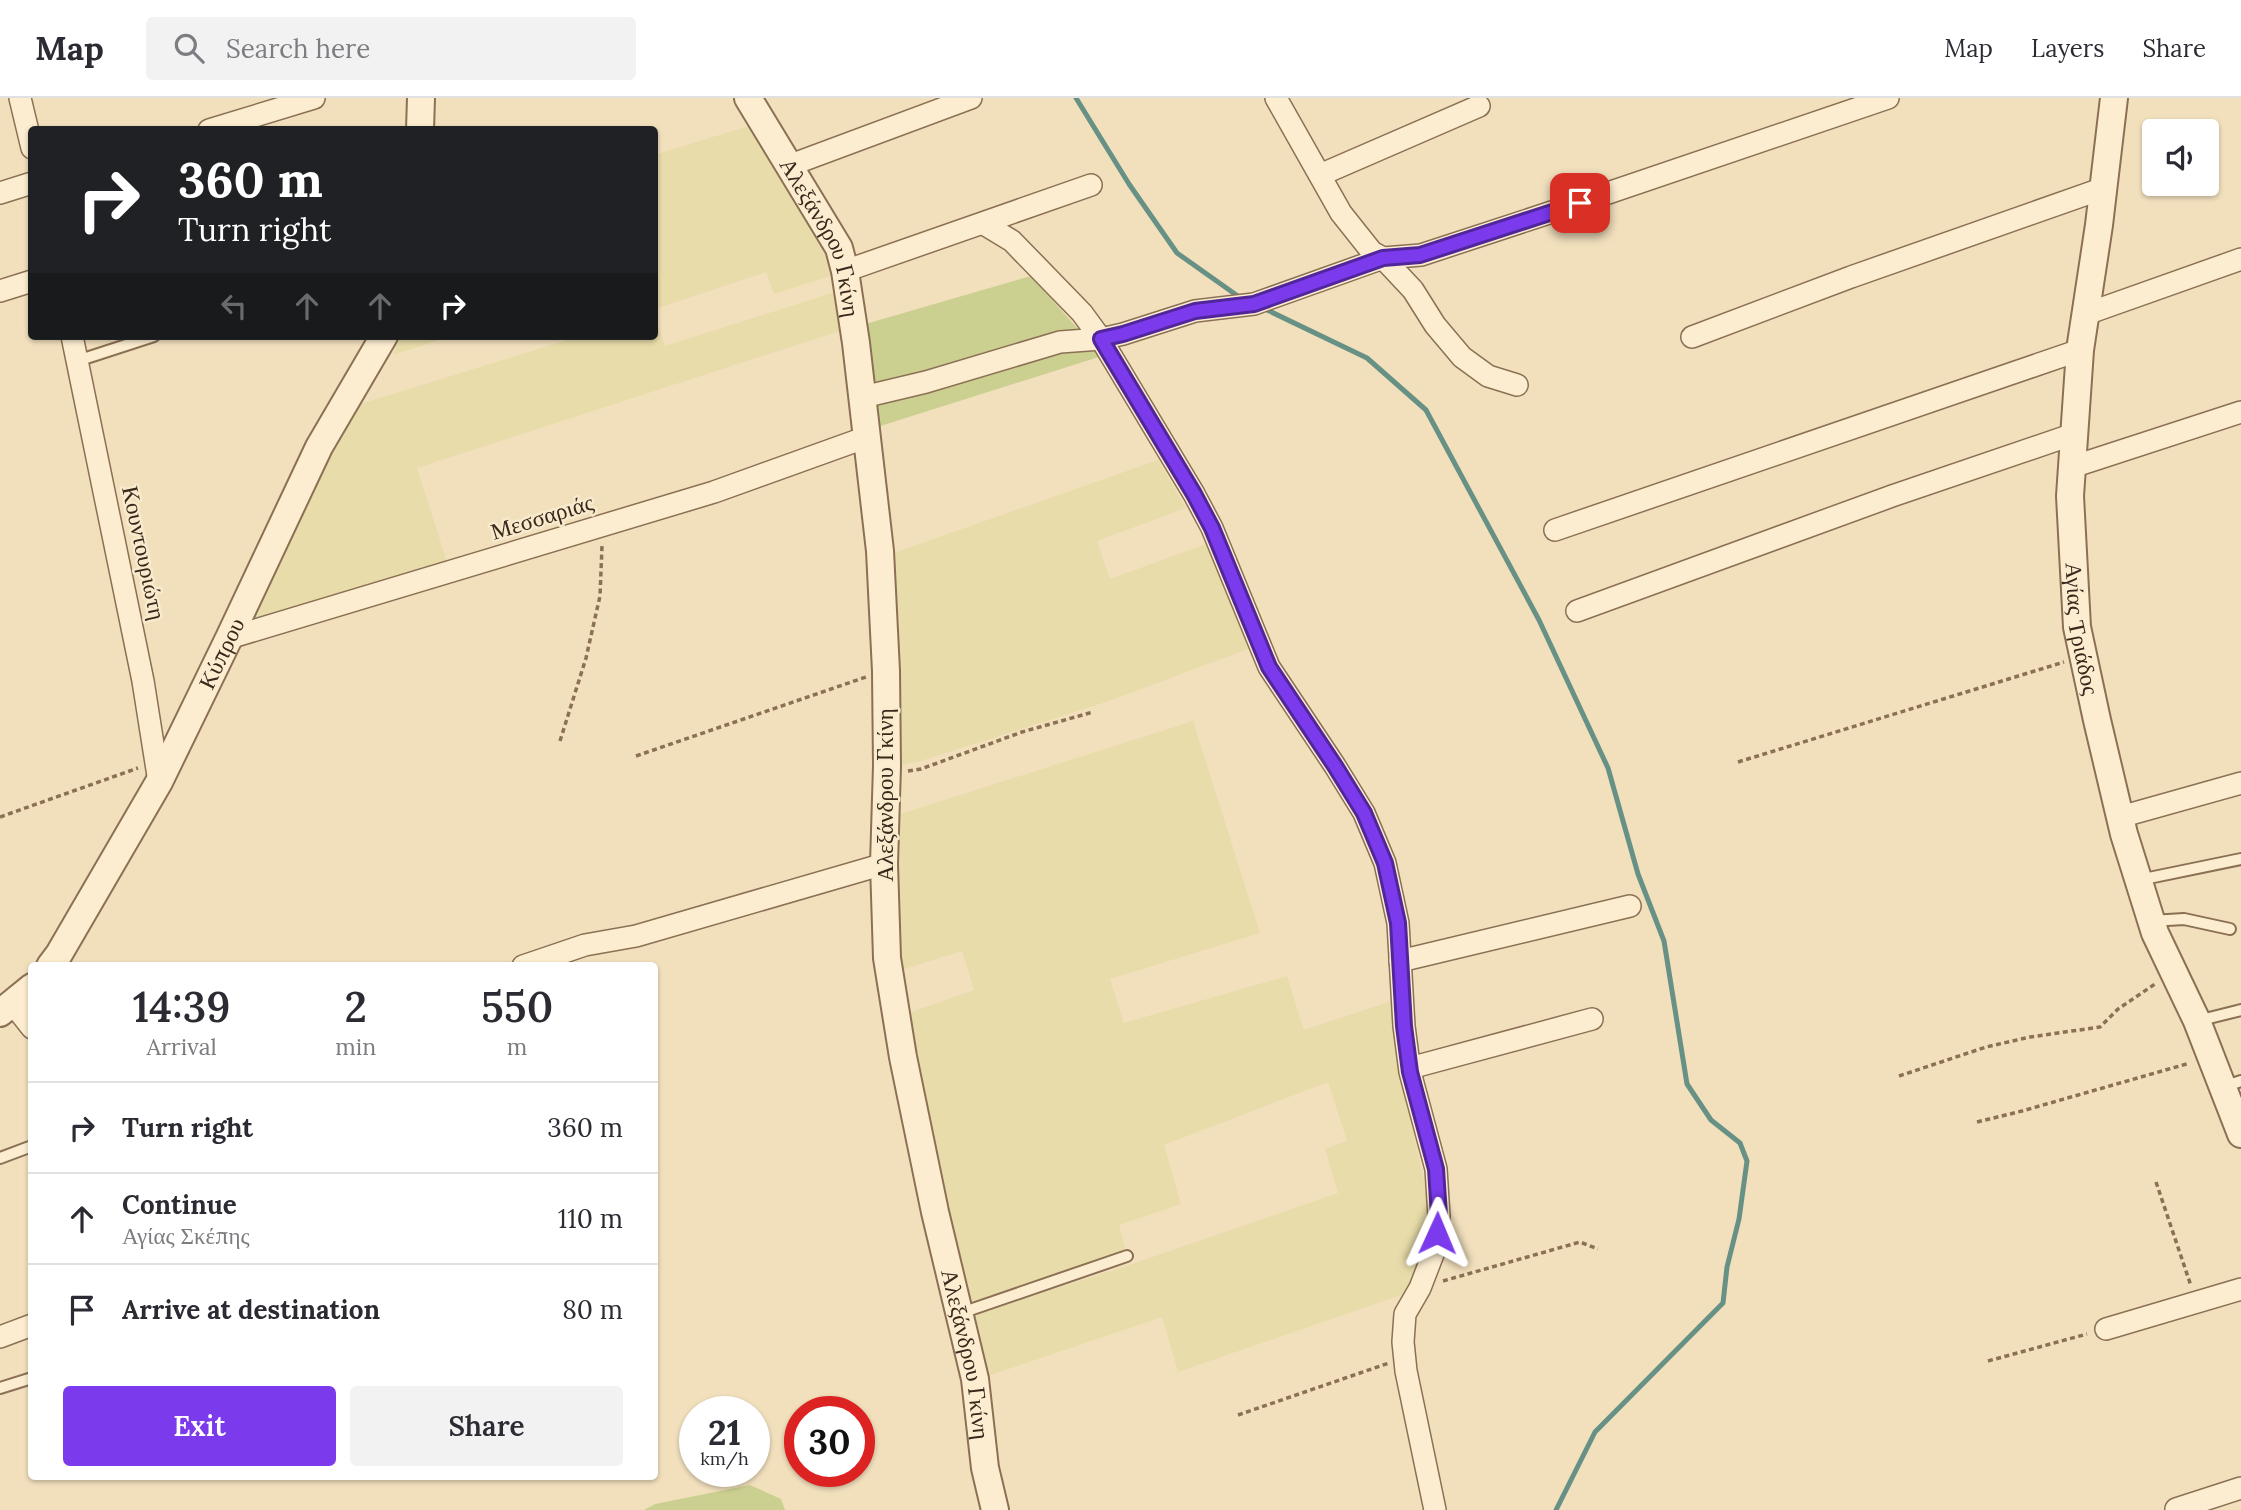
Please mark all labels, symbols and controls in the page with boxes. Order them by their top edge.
search box [146,17,636,80]
text: Map [35,27,104,69]
icon: search [170,29,208,67]
text: Search here [226,32,370,65]
text: Map [1944,33,1993,64]
text: Layers [2031,33,2104,64]
text: Share [2142,33,2206,64]
map controls [2142,119,2219,196]
button: sound [2142,119,2219,196]
text: 360 m [178,148,323,210]
street label: Αλεξάνδρου Γκίνη [774,152,867,319]
icon: right [63,154,154,245]
pin [1550,173,1610,233]
icon: arrive [1561,184,1599,222]
text: Turn right [178,209,331,250]
icon: left [215,287,253,325]
icon: ahead [288,287,326,325]
icon: ahead [361,287,399,325]
icon: right [434,287,472,325]
street label: Κουντουριώτη [116,483,173,622]
street label: Μεσσαριάς [487,487,597,546]
street label: Αγίας Τριάδος [2060,561,2106,698]
street label: Κύπρου [191,613,251,694]
street label: Αλεξάνδρου Γκίνη [870,708,899,882]
text: 14:39 [133,980,230,1034]
text: 2 [345,980,367,1034]
text: 550 [481,980,553,1034]
text: Arrival [146,1032,217,1061]
text: min [335,1032,376,1061]
text: m [507,1032,527,1061]
icon: right [63,1109,101,1147]
text: Turn right [122,1111,253,1144]
text: 360 m [547,1111,623,1144]
text: Continue [122,1188,237,1221]
position arrow [1400,1196,1474,1270]
icon: ahead [63,1200,101,1238]
text: 110 m [558,1202,623,1235]
text: Αγίας Σκέπης [122,1221,250,1250]
street label: Αλεξάνδρου Γκίνη [935,1266,997,1441]
icon: arrive [63,1291,101,1329]
text: Arrive at destination [122,1293,380,1326]
text: 80 m [562,1293,623,1326]
button: Exit [63,1386,336,1466]
button: Share [350,1386,623,1466]
speed limit sign: 30 [784,1396,875,1487]
text: 21 [708,1410,741,1455]
text: km/h [700,1447,749,1470]

